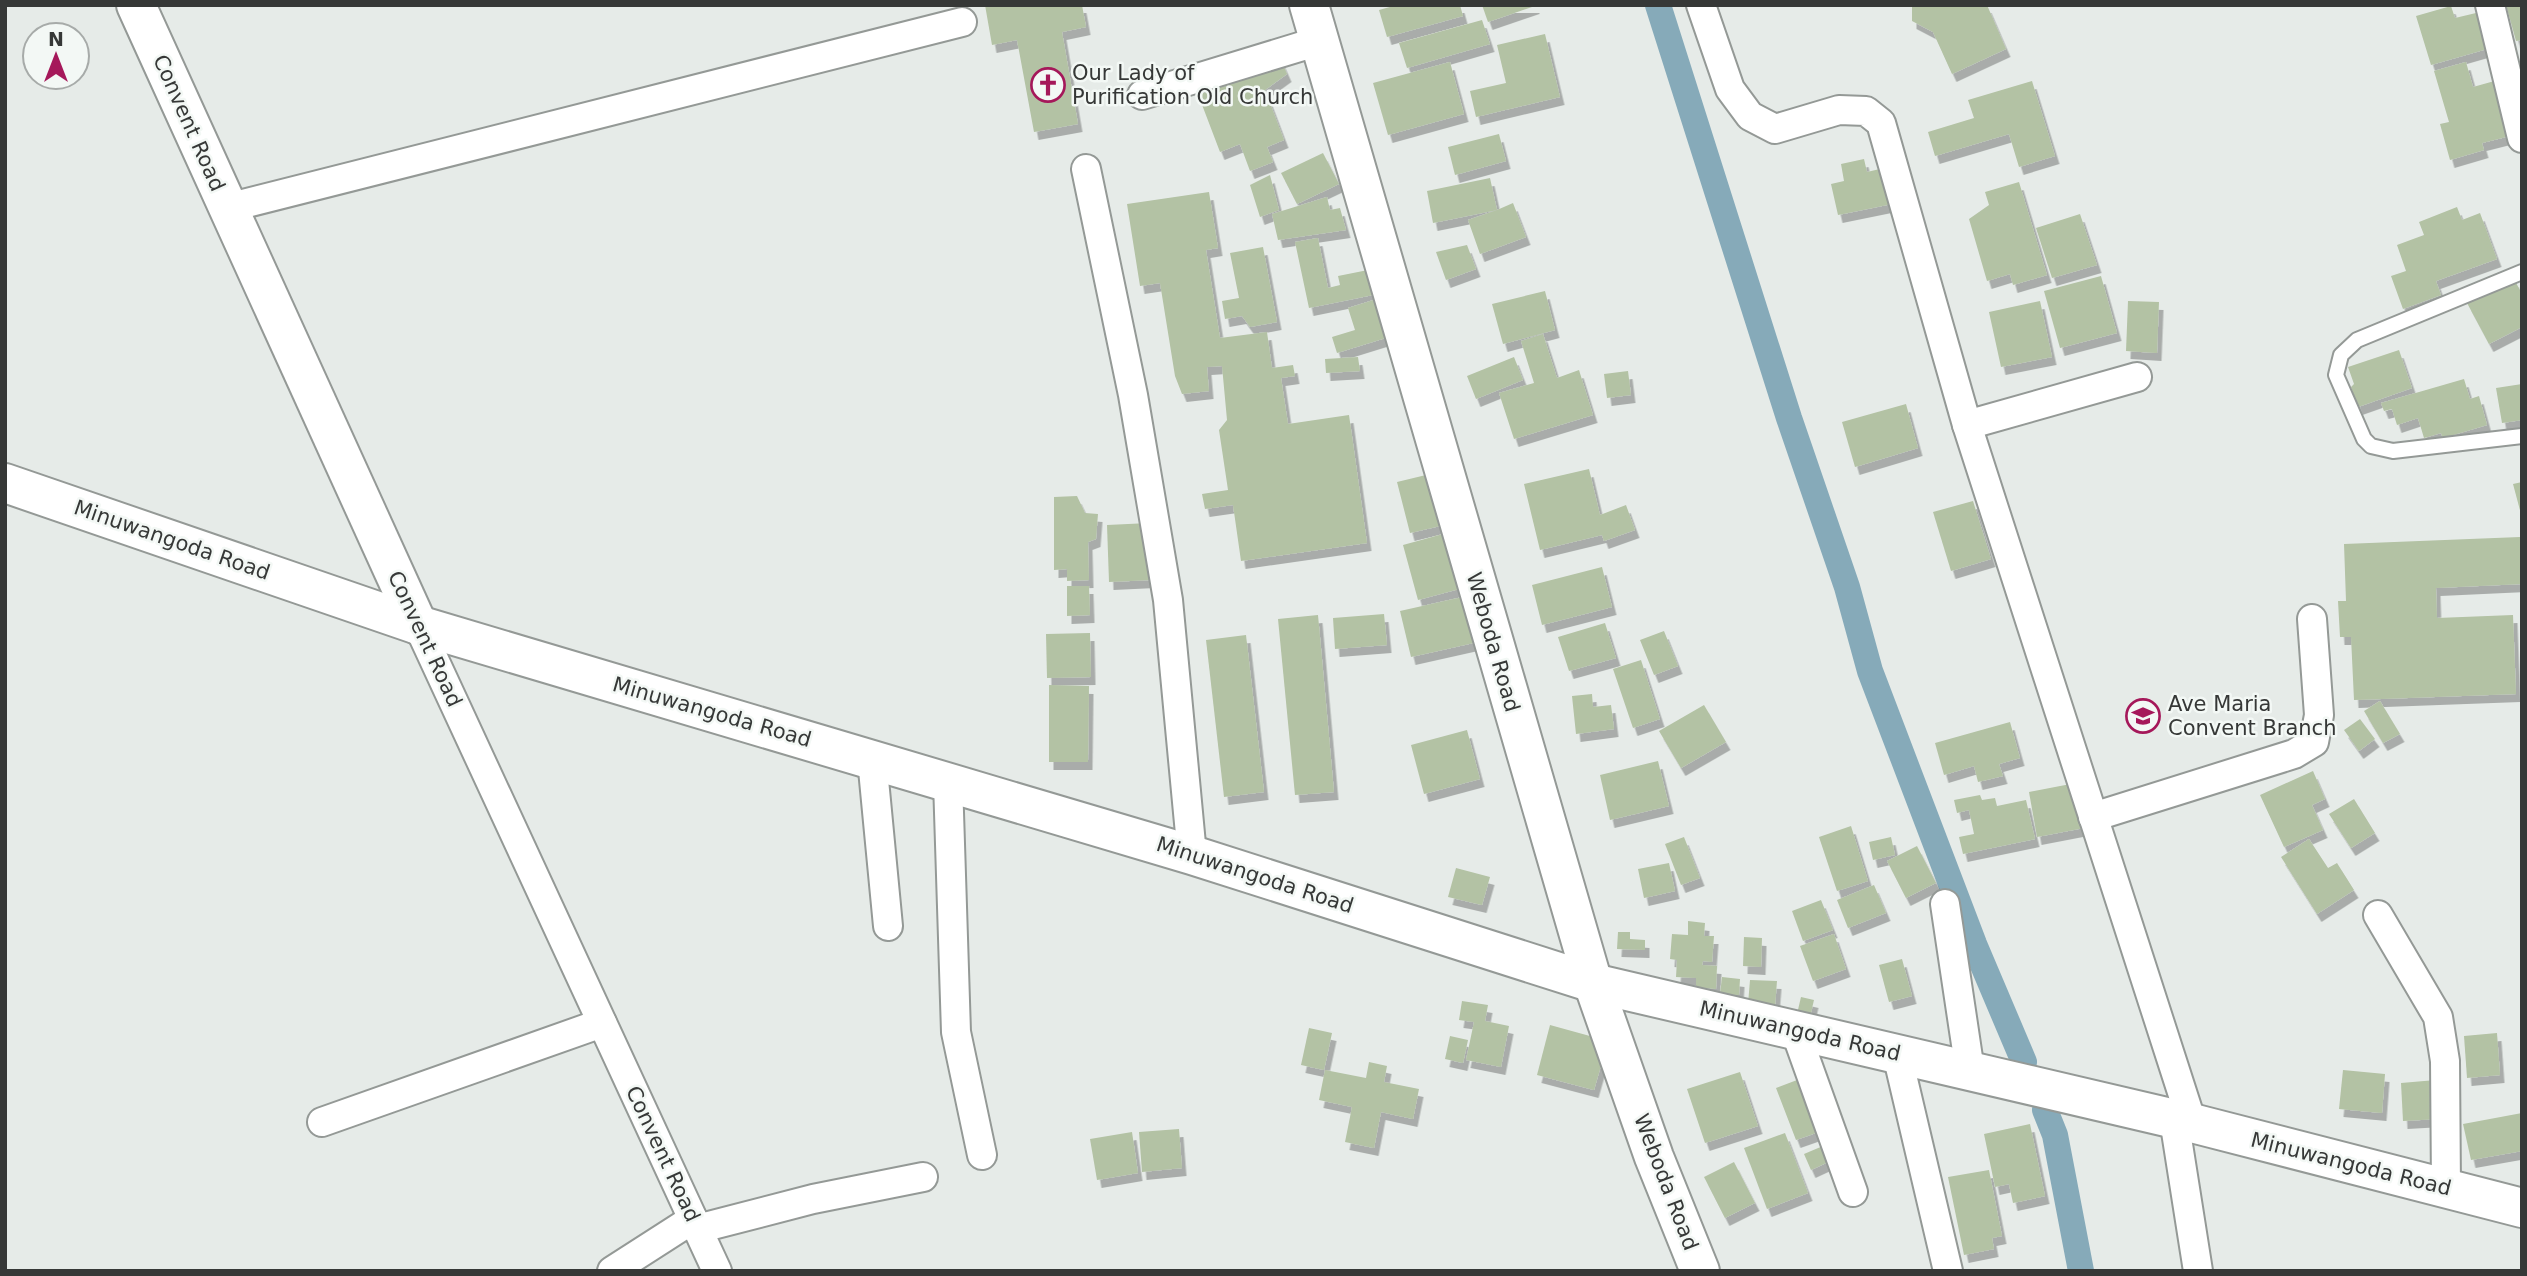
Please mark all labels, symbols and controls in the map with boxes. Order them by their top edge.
north arrow [21,21,91,91]
text: N [48,28,64,50]
street label: Convent Road [148,51,230,195]
place label: Our Lady of Purification Old Church [1072,61,1313,109]
church icon: Our Lady of Purification Old Church [1029,66,1067,104]
street label: Minuwangoda Road [71,495,273,585]
street label: Convent Road [383,567,467,711]
street label: Weboda Road [1462,569,1524,715]
street label: Minuwangoda Road [610,672,814,752]
place label: Ave Maria Convent Branch [2168,692,2336,740]
school or university icon: Ave Maria Convent Branch [2124,697,2162,735]
street label: Minuwangoda Road [1153,832,1357,918]
street label: Minuwangoda Road [1697,996,1903,1066]
street label: Convent Road [621,1082,705,1226]
street label: Weboda Road [1629,1110,1703,1254]
street label: Minuwangoda Road [2248,1127,2454,1201]

